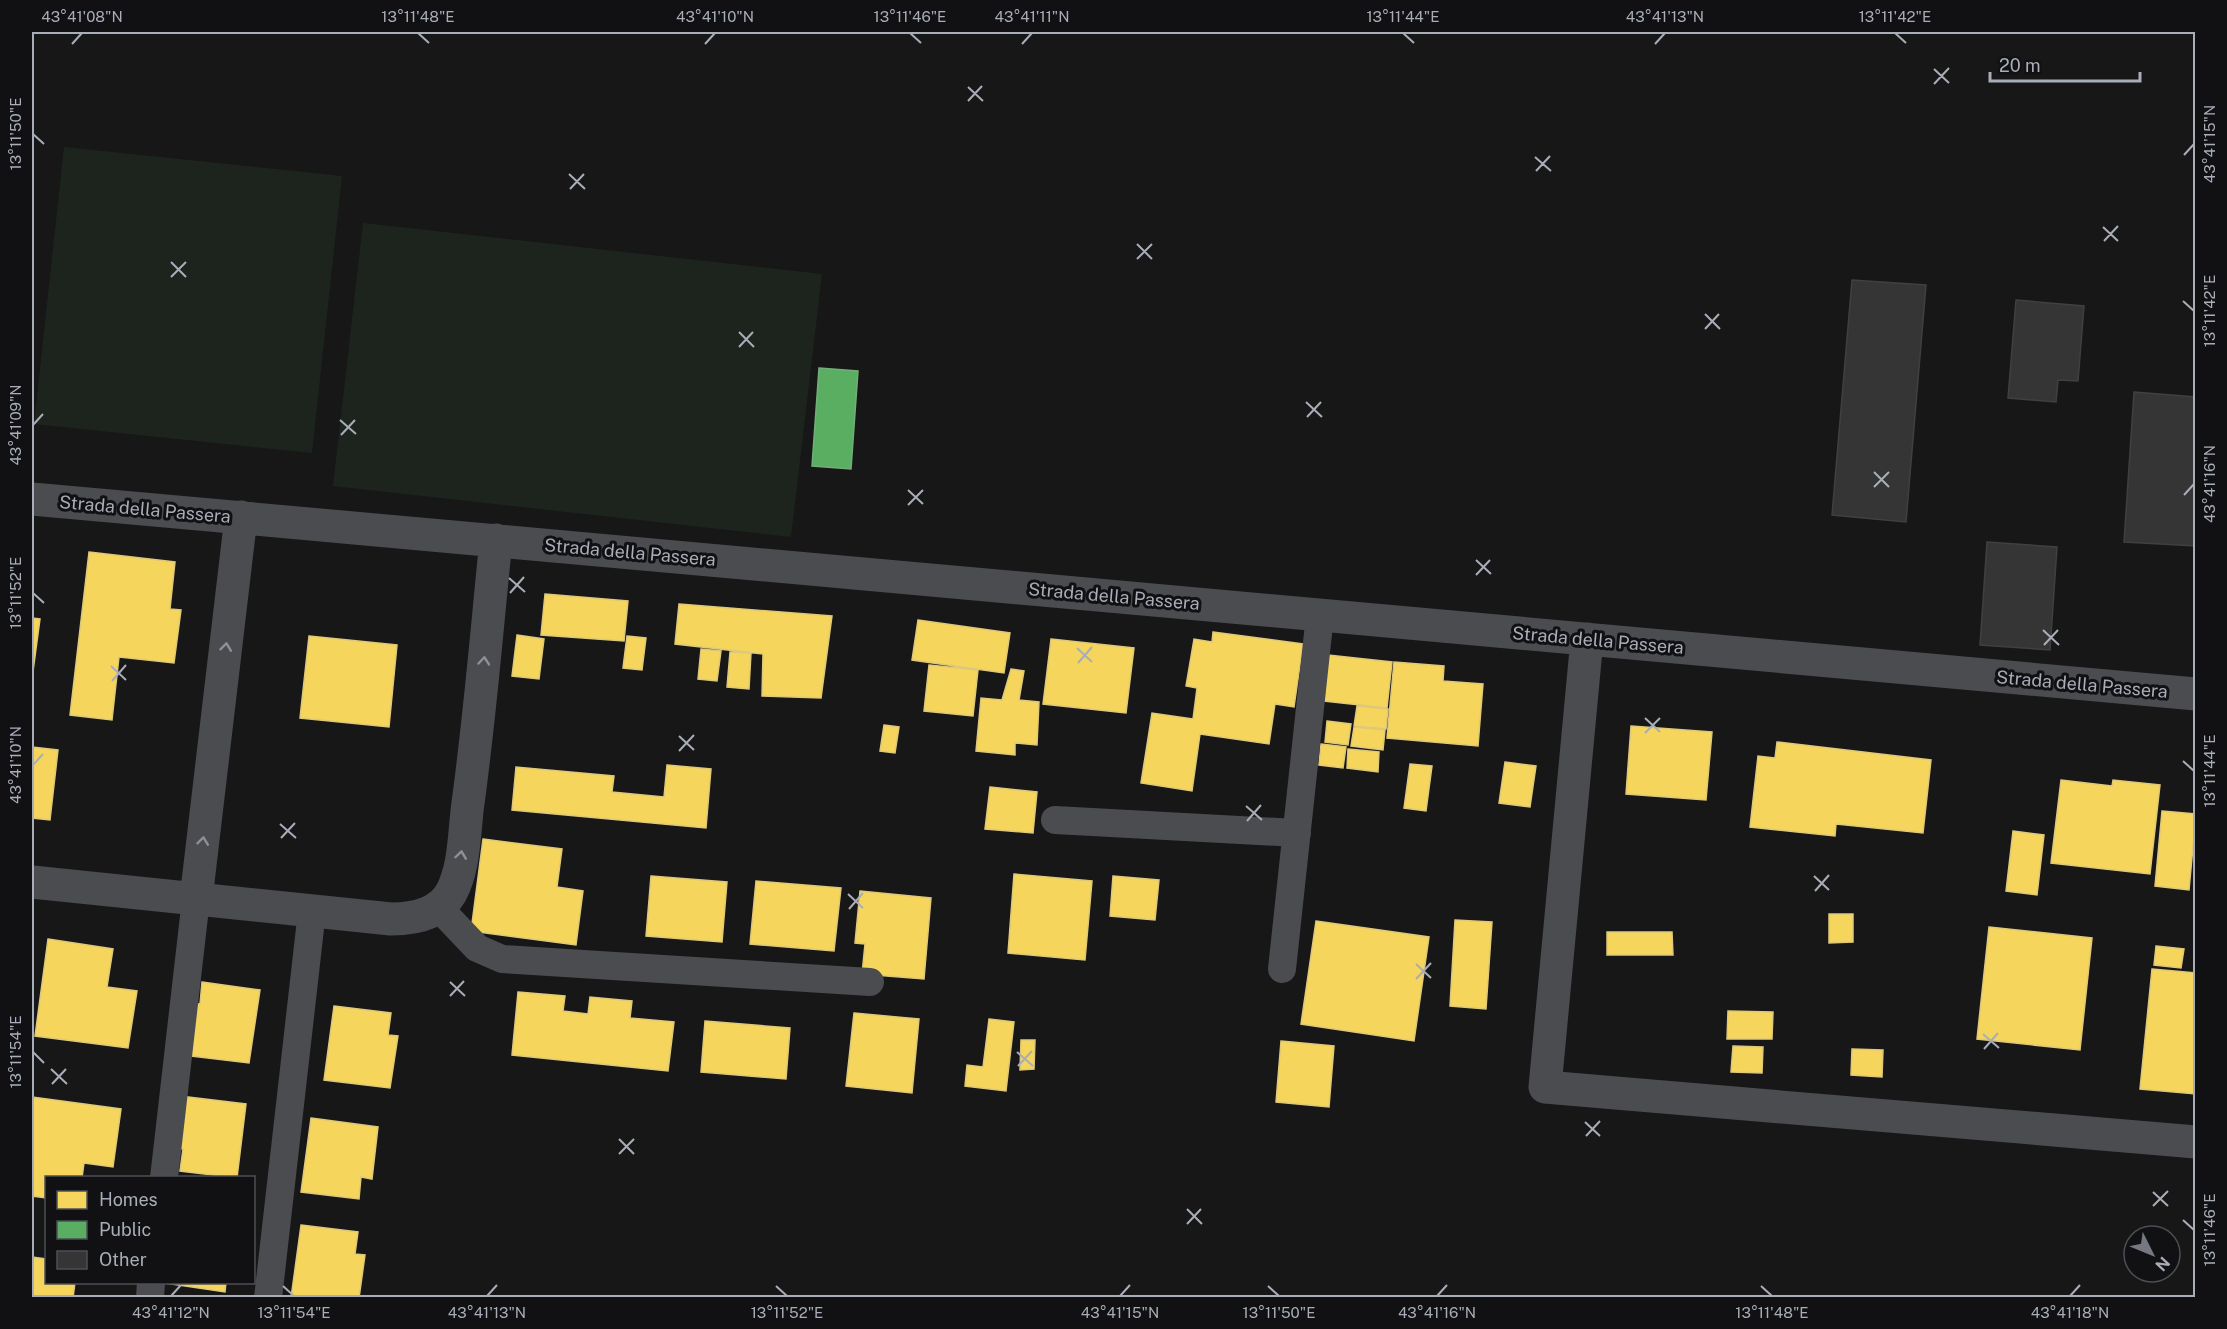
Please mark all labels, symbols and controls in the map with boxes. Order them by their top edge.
text: 43°41'08"N [41,8,123,25]
text: 13°11'48"E [381,8,455,25]
text: 43°41'10"N [676,8,754,25]
text: 13°11'46"E [874,8,946,25]
text: 43°41'11"N [995,8,1069,25]
text: 13°11'44"E [1367,8,1439,25]
text: 43°41'13"N [1626,8,1704,25]
text: 13°11'42"E [1859,8,1931,25]
scale bar [1990,45,2140,83]
text: 20 m [1999,55,2041,76]
text: 13°11'50"E [7,98,24,170]
text: 43°41'15"N [2201,105,2218,183]
text: 13°11'42"E [2201,275,2218,347]
text: 43°41'09"N [7,384,24,466]
text: 43°41'16"N [2201,445,2218,523]
street label: Strada della Passera [58,491,232,527]
street label: Strada della Passera [543,534,717,570]
text: 13°11'52"E [7,557,24,629]
street label: Strada della Passera [1027,578,1201,614]
street label: Strada della Passera [1511,622,1685,658]
one-way arrow [219,643,231,652]
one-way arrow [477,656,490,666]
street label: Strada della Passera [1995,666,2169,702]
text: 43°41'10"N [7,726,24,804]
text: 13°11'44"E [2201,735,2218,807]
one-way arrow [196,836,209,845]
one-way arrow [454,850,466,859]
text: 13°11'54"E [7,1015,24,1089]
legend [45,1176,255,1284]
text: Homes [99,1189,158,1210]
text: 13°11'46"E [2201,1194,2218,1266]
text: Public [99,1219,151,1240]
north arrow [2122,1224,2182,1284]
text: Other [99,1249,147,1270]
text: N [2151,1253,2174,1275]
text: 43°41'12"N [132,1304,210,1321]
text: 13°11'54"E [257,1304,331,1321]
text: 43°41'13"N [448,1304,526,1321]
text: 13°11'52"E [751,1304,823,1321]
text: 43°41'15"N [1081,1304,1159,1321]
text: 13°11'50"E [1243,1304,1315,1321]
text: 43°41'16"N [1398,1304,1476,1321]
text: 13°11'48"E [1735,1304,1809,1321]
text: 43°41'18"N [2031,1304,2109,1321]

